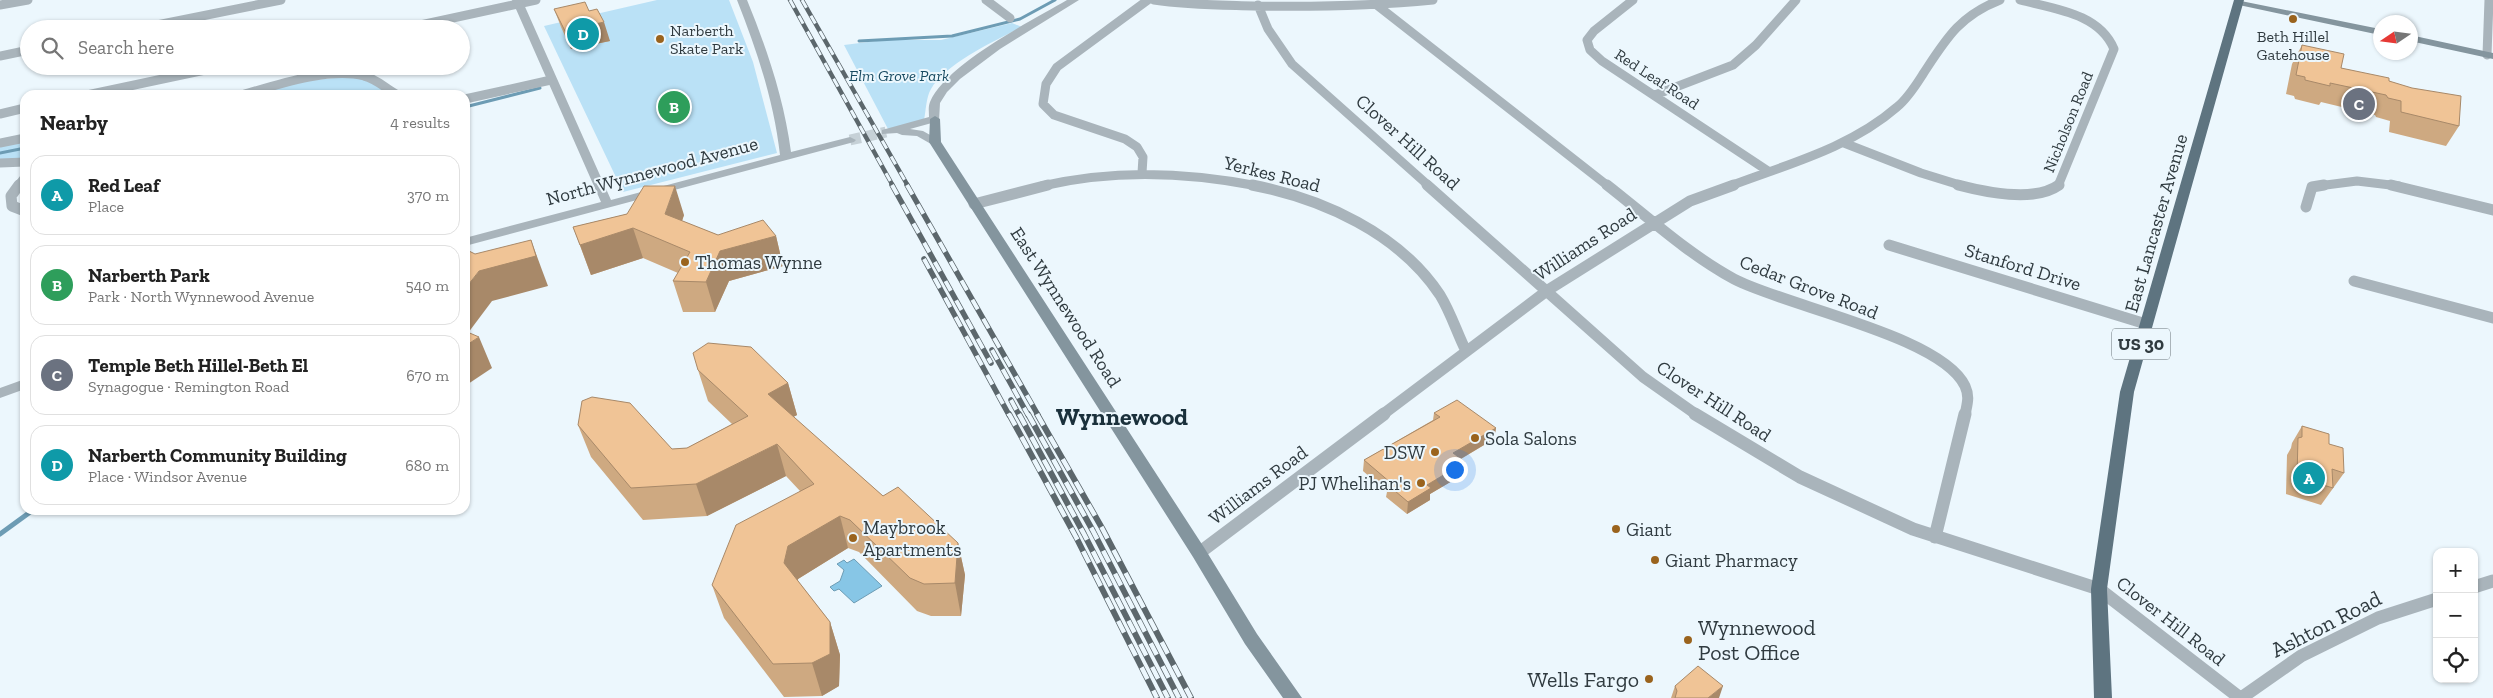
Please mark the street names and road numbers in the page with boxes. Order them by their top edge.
street label: Red Leaf Road [1611,45,1703,113]
street label: Nicholson Road [2039,69,2097,175]
street label: Clover Hill Road [1351,89,1465,195]
street label: East Lancaster Avenue [2120,131,2192,315]
street label: North Wynnewood Avenue [544,132,760,210]
street label: Yerkes Road [1220,151,1323,197]
street label: Williams Road [1530,202,1641,286]
street label: East Wynnewood Road [1006,223,1127,392]
street label: Stanford Drive [1962,238,2084,296]
street label: Cedar Grove Road [1736,250,1882,324]
road number: US 30 [2112,328,2170,359]
street label: Clover Hill Road [1652,355,1776,447]
street label: Williams Road [1204,440,1312,529]
street label: Clover Hill Road [2112,571,2231,671]
street label: Ashton Road [2266,585,2386,663]

